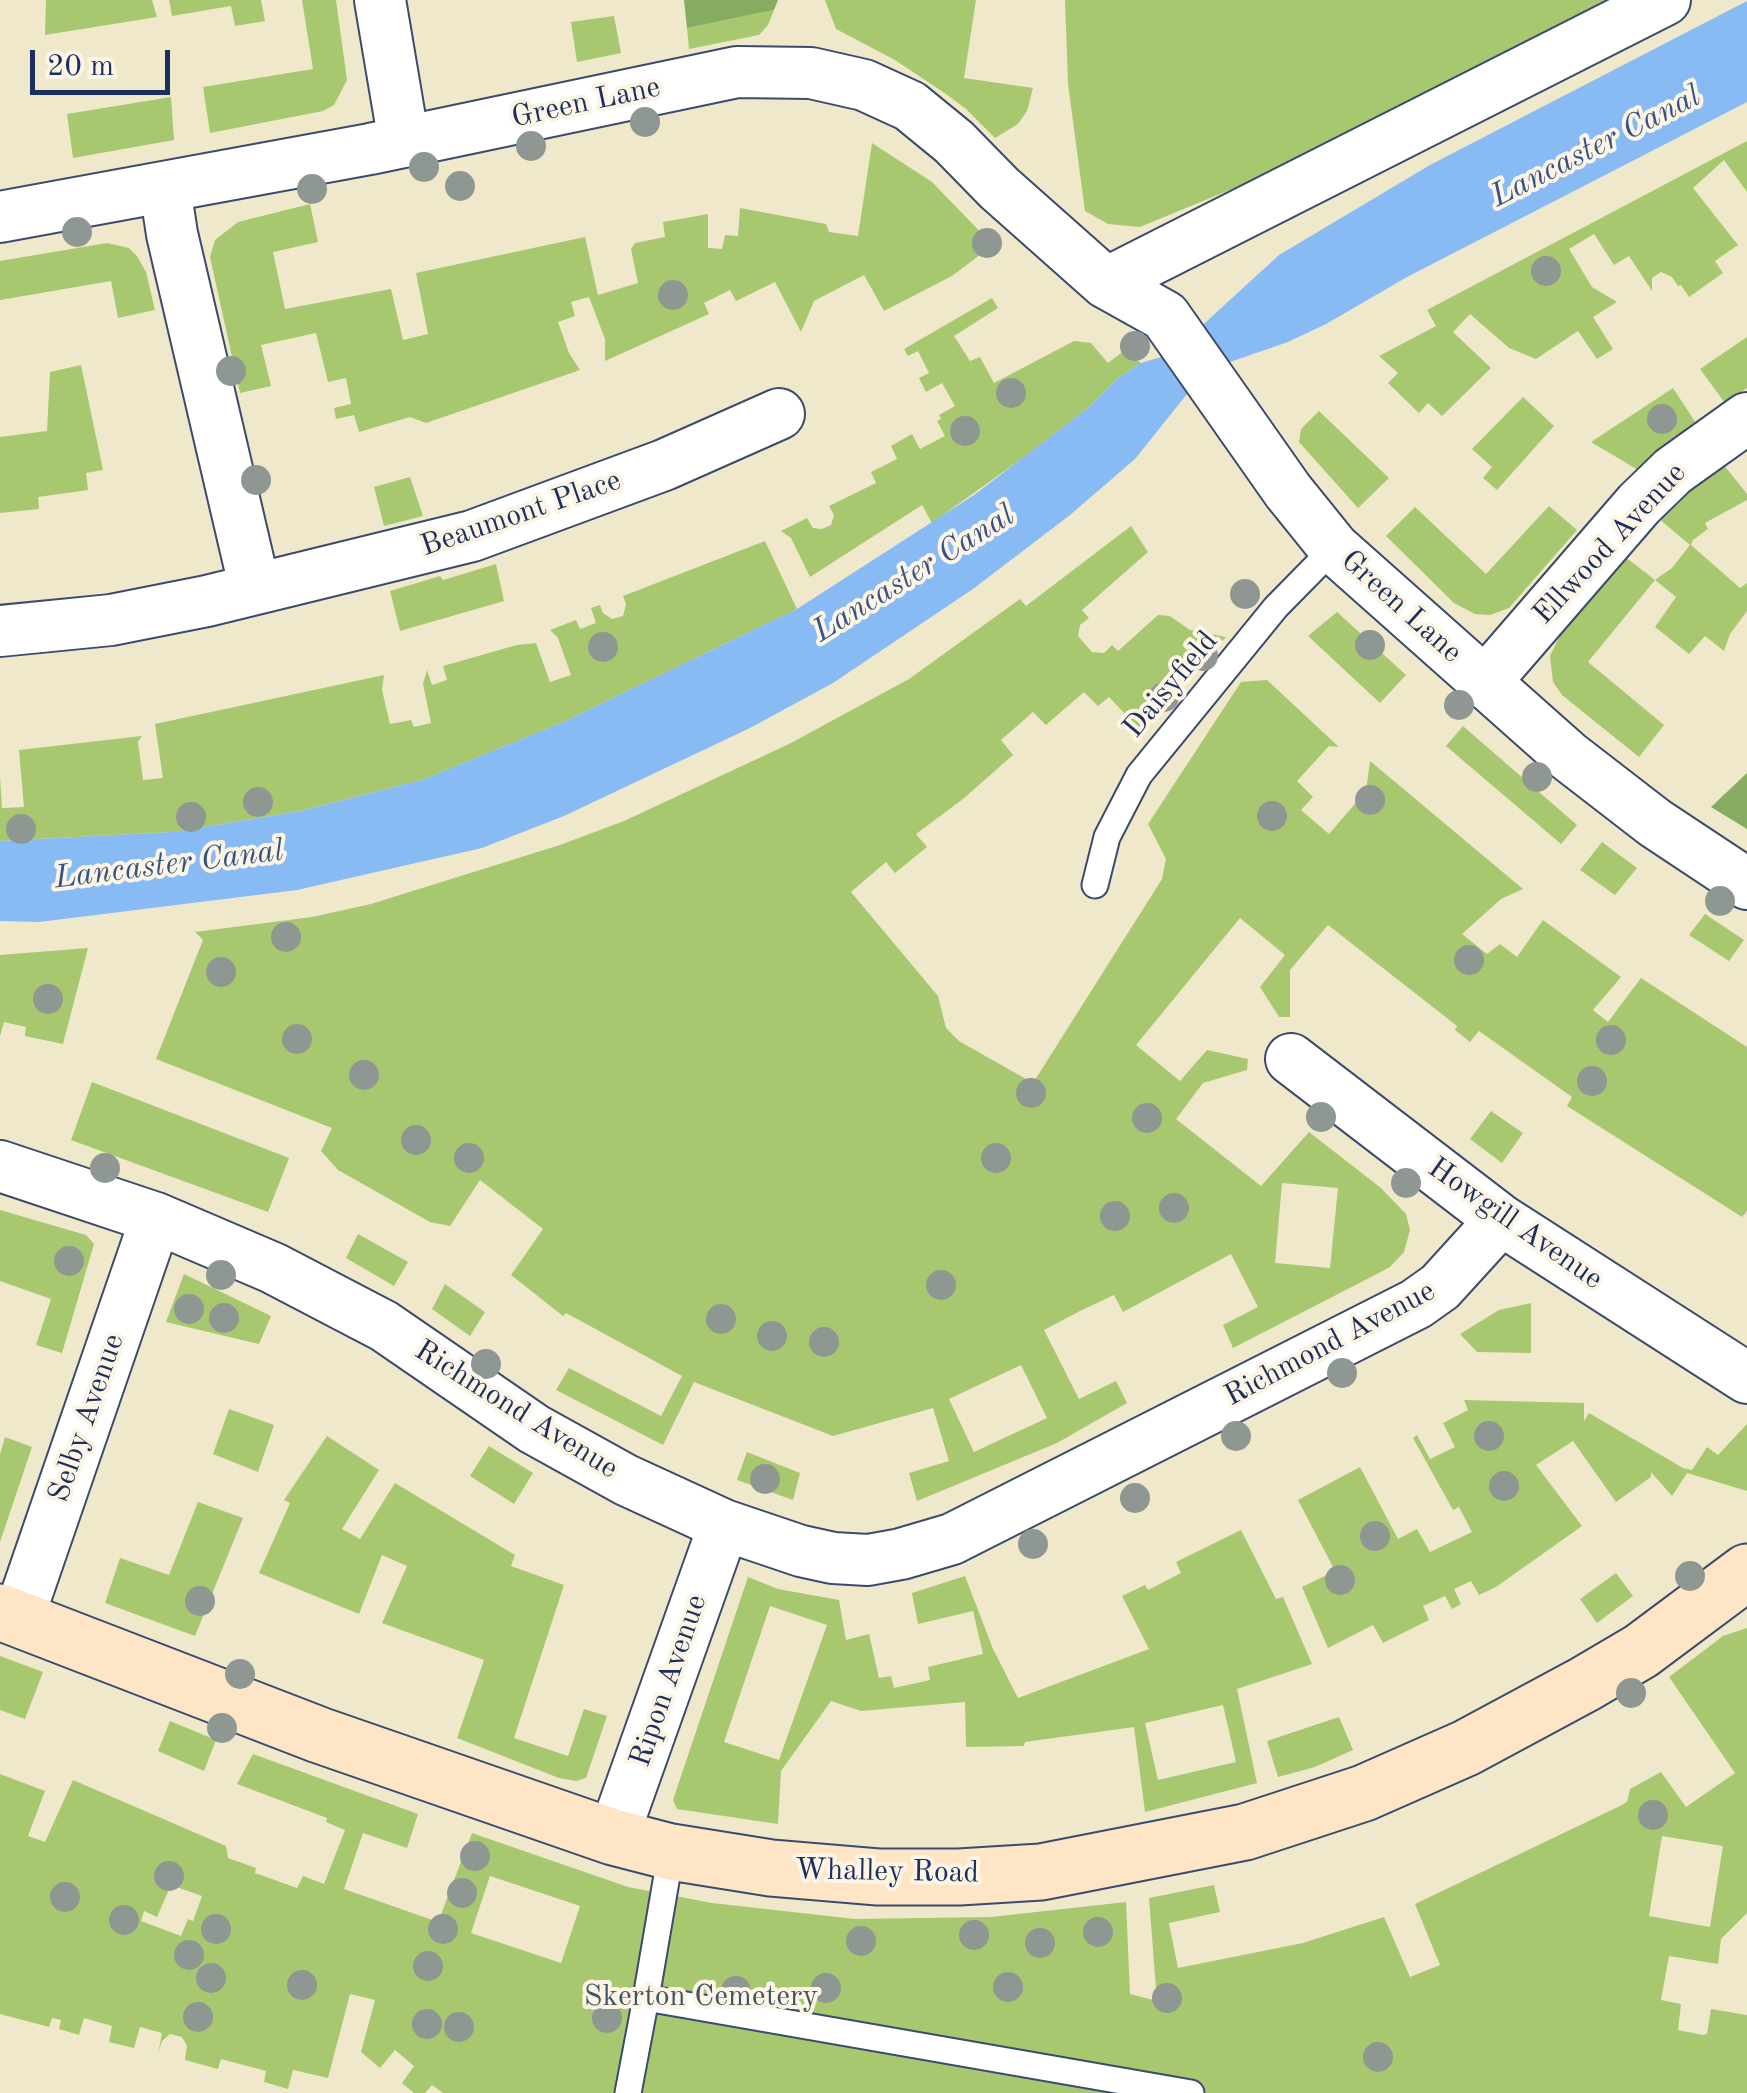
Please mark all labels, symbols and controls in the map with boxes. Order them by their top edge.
scale bar [35,30,175,92]
text: 20 m [47,52,114,82]
street label: Green Lane [508,70,664,136]
water label: Lancaster Canal [1484,78,1708,216]
street label: Ellwood Avenue [1526,456,1694,632]
street label: Beaumont Place [416,463,626,565]
water label: Lancaster Canal [806,497,1022,651]
street label: Green Lane [1333,543,1469,671]
street label: Daisyfield [1116,624,1226,746]
water label: Lancaster Canal [52,832,286,898]
street label: Howgill Avenue [1421,1150,1609,1298]
street label: Richmond Avenue [1219,1273,1441,1415]
street label: Selby Avenue [41,1329,133,1507]
street label: Richmond Avenue [408,1333,624,1487]
street label: Ripon Avenue [623,1590,715,1772]
street label: Whalley Road [795,1852,979,1892]
park label: Skerton Cemetery [584,1979,818,2015]

